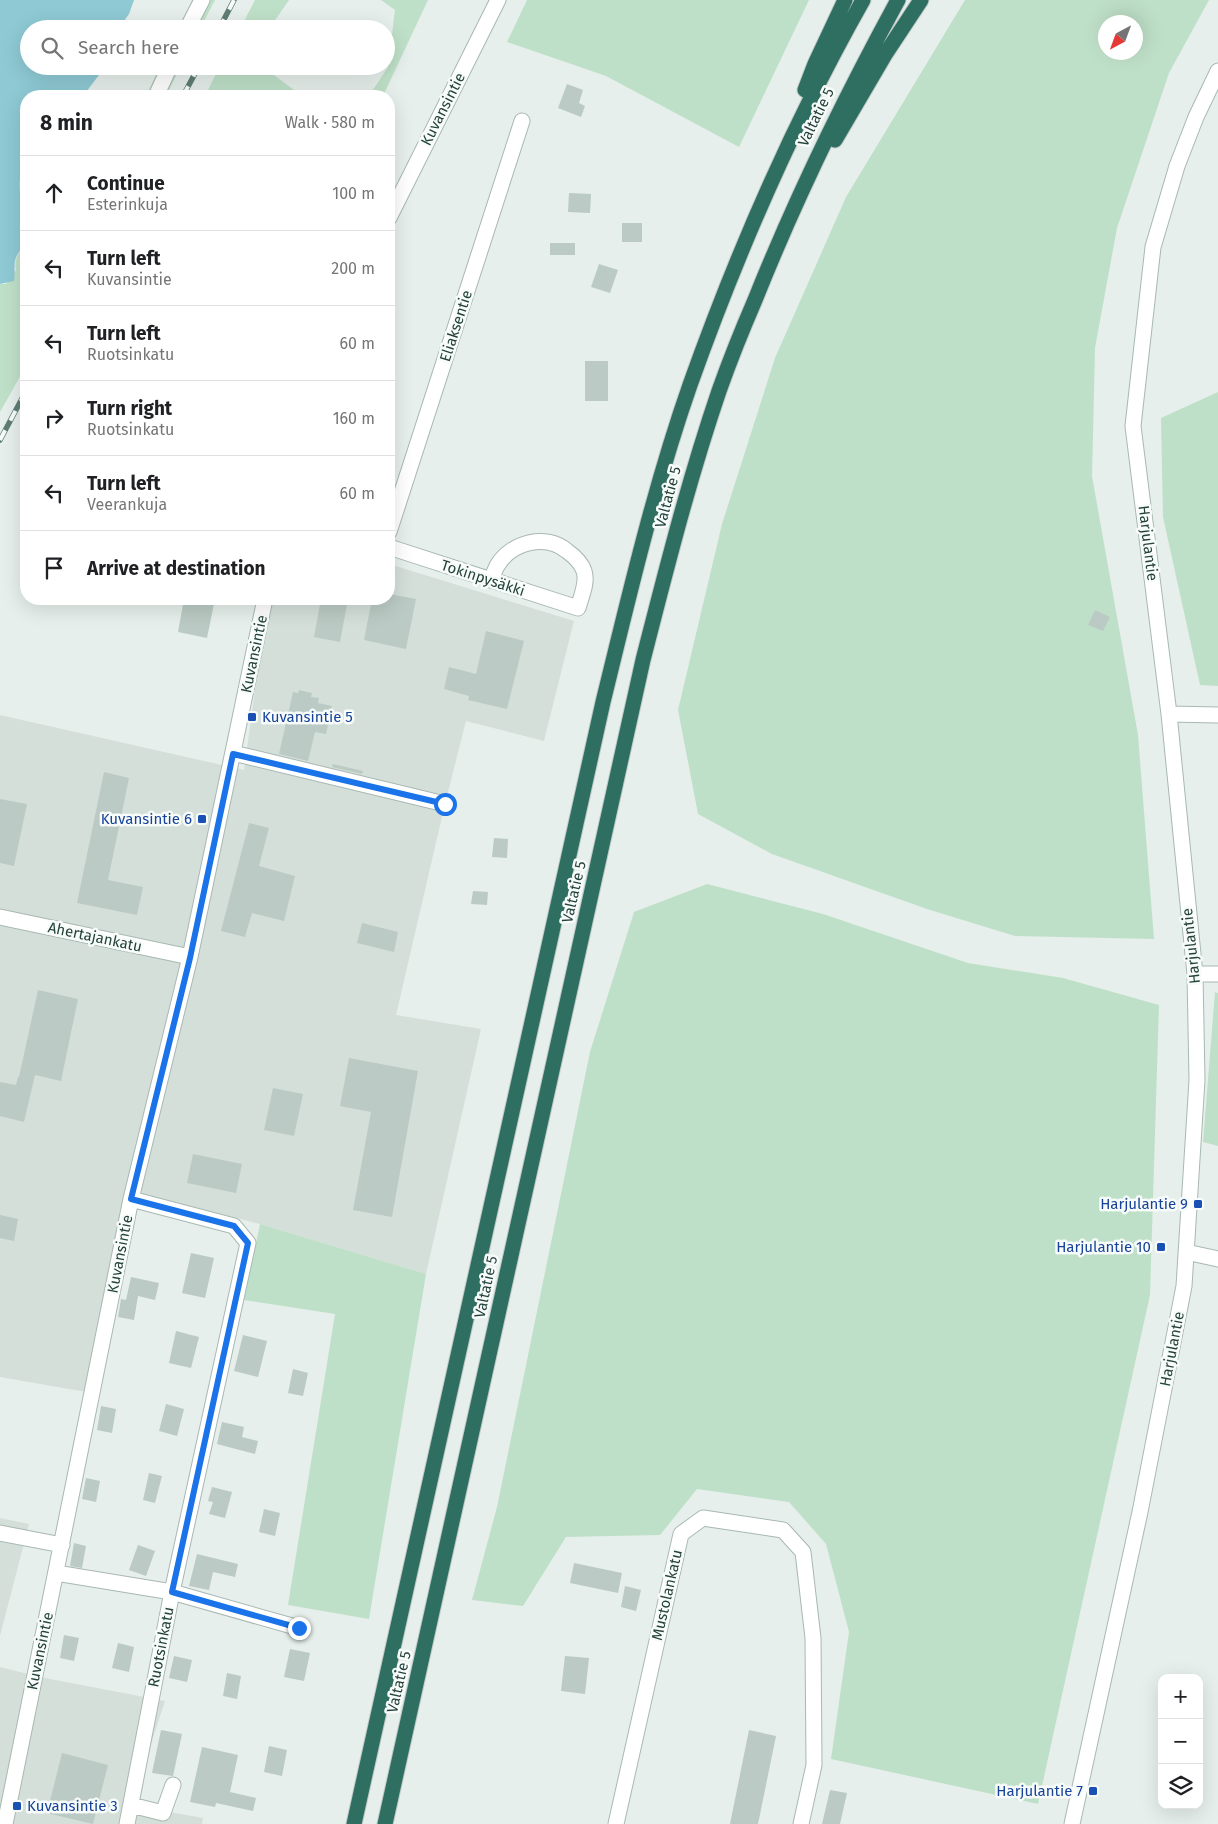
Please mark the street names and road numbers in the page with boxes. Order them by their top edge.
street label: Kuvansintie [417,70,469,148]
street label: Valtatie 5 [794,85,838,149]
street label: Eliaksentie [436,288,476,364]
street label: Valtatie 5 [651,464,685,530]
street label: Harjulantie [1134,504,1162,582]
street label: Tokinpysäkki [439,556,527,600]
street label: Kuvansintie [237,613,271,695]
street label: Valtatie 5 [558,859,590,925]
street label: Harjulantie [1178,907,1204,985]
street label: Ahertajankatu [46,918,144,956]
street label: Kuvansintie [104,1213,136,1295]
street label: Valtatie 5 [471,1254,501,1320]
street label: Harjulantie [1156,1310,1188,1388]
street label: Mustolankatu [648,1548,686,1642]
street label: Ruotsinkatu [144,1605,178,1689]
street label: Kuvansintie [23,1610,57,1692]
street label: Valtatie 5 [383,1649,415,1715]

